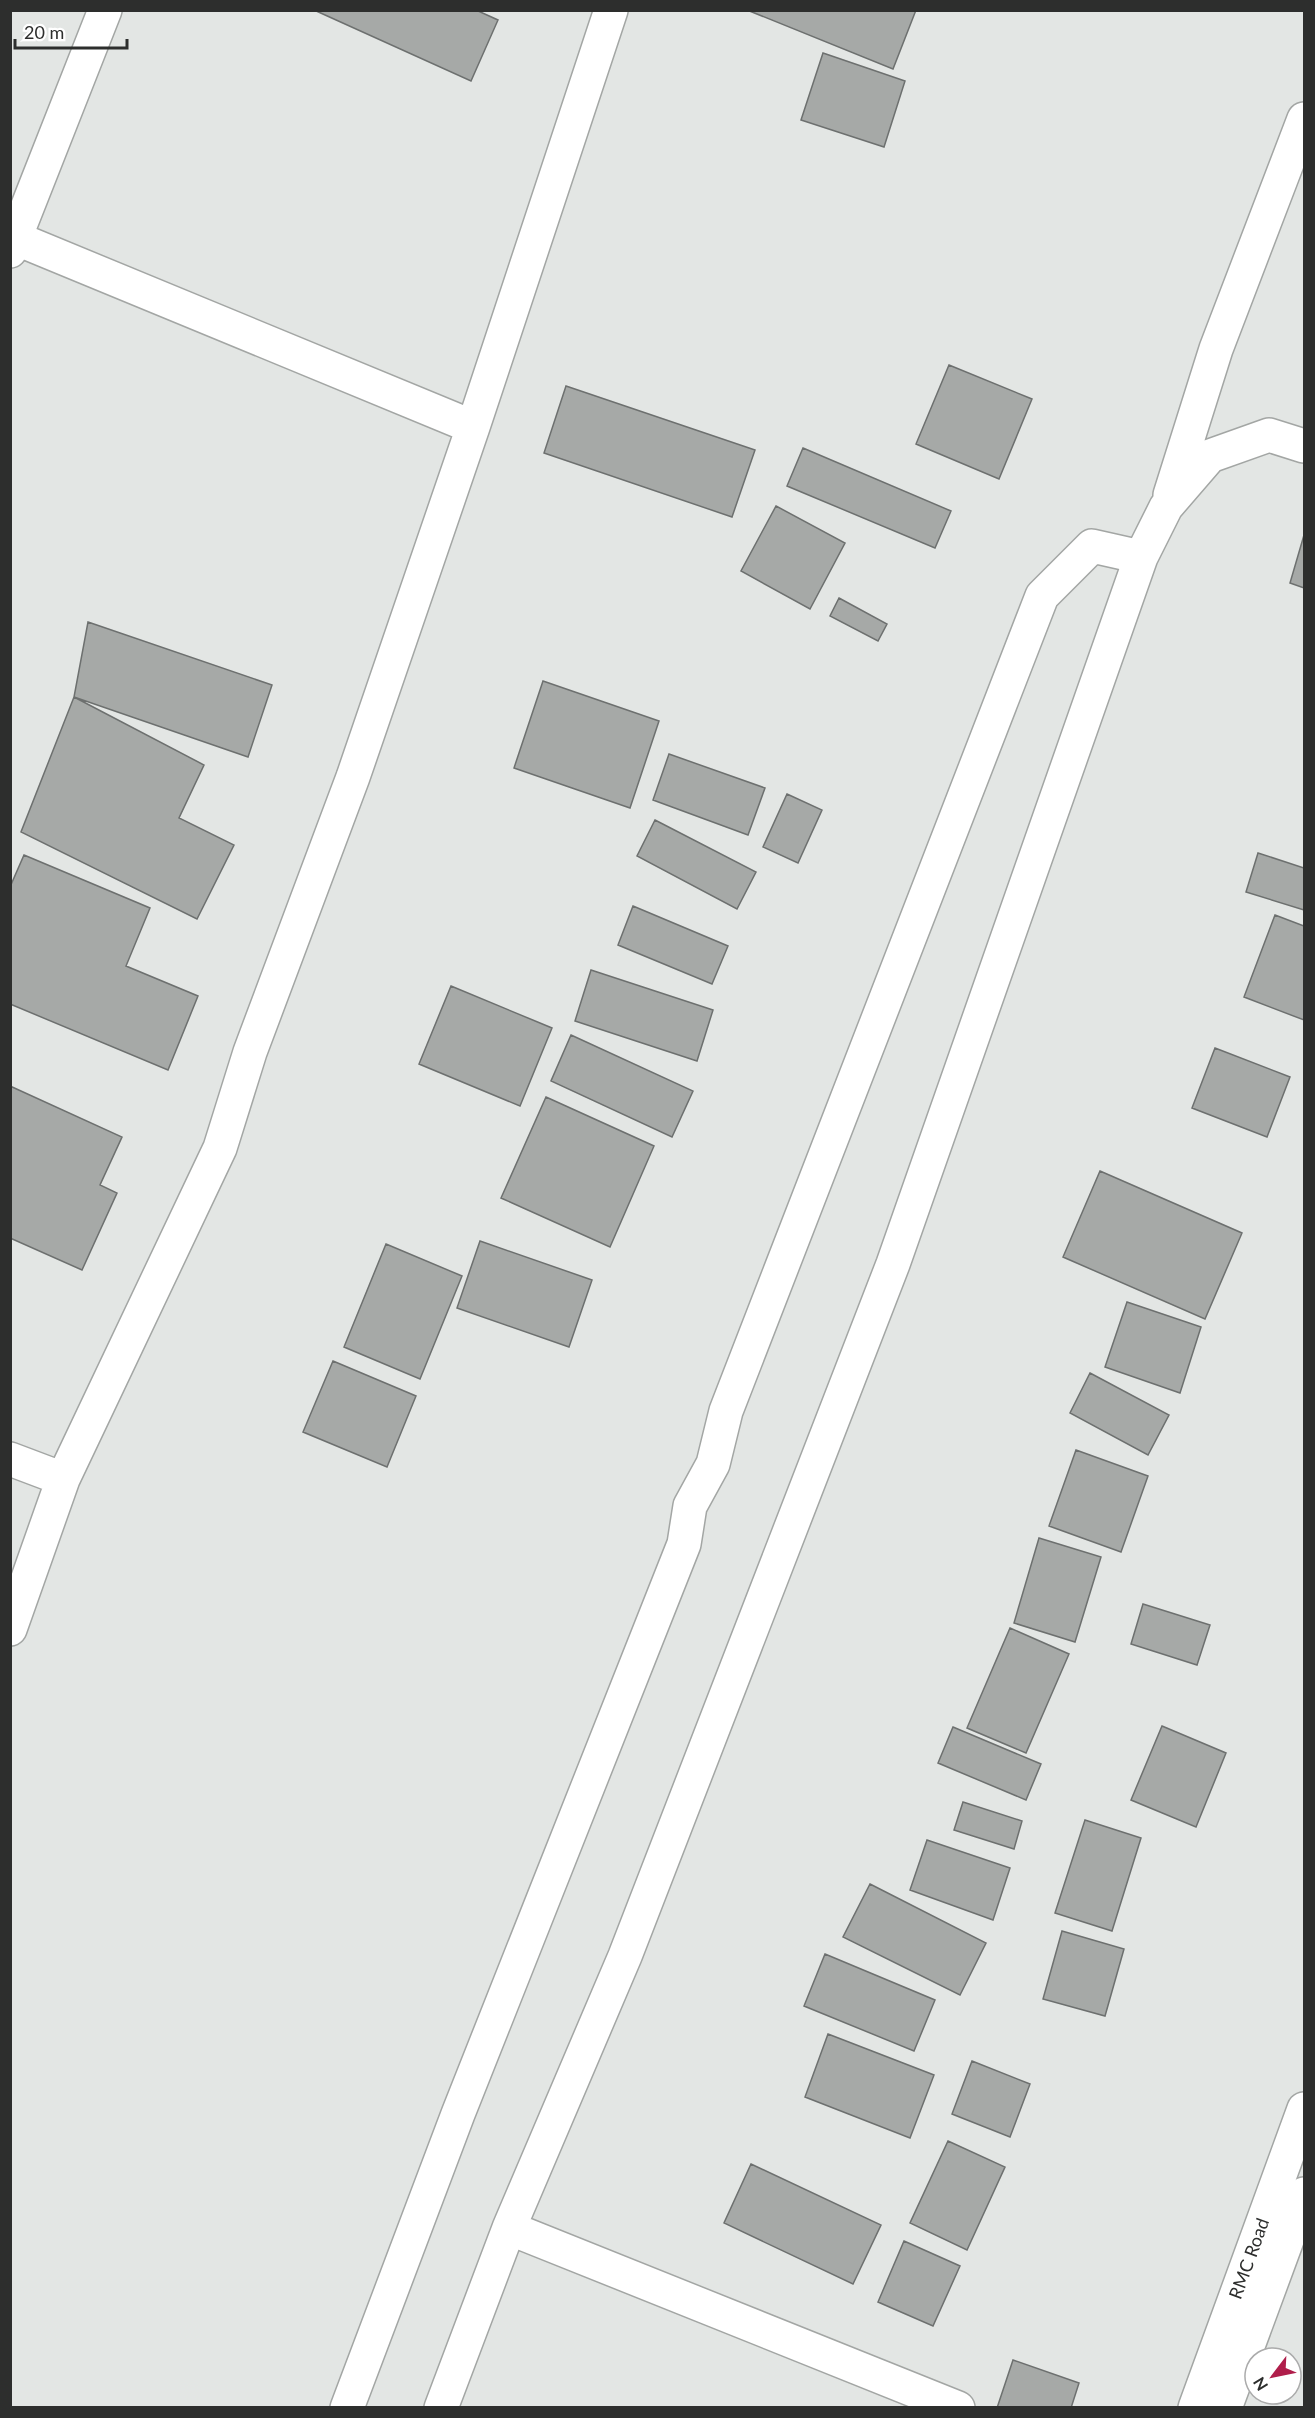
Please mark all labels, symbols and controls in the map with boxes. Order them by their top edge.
scale bar [15,12,128,50]
text: 20 m [24,21,64,43]
street label: RMC Road [1224,2215,1273,2302]
north arrow [1243,2346,1303,2406]
text: N [1249,2374,1271,2394]

